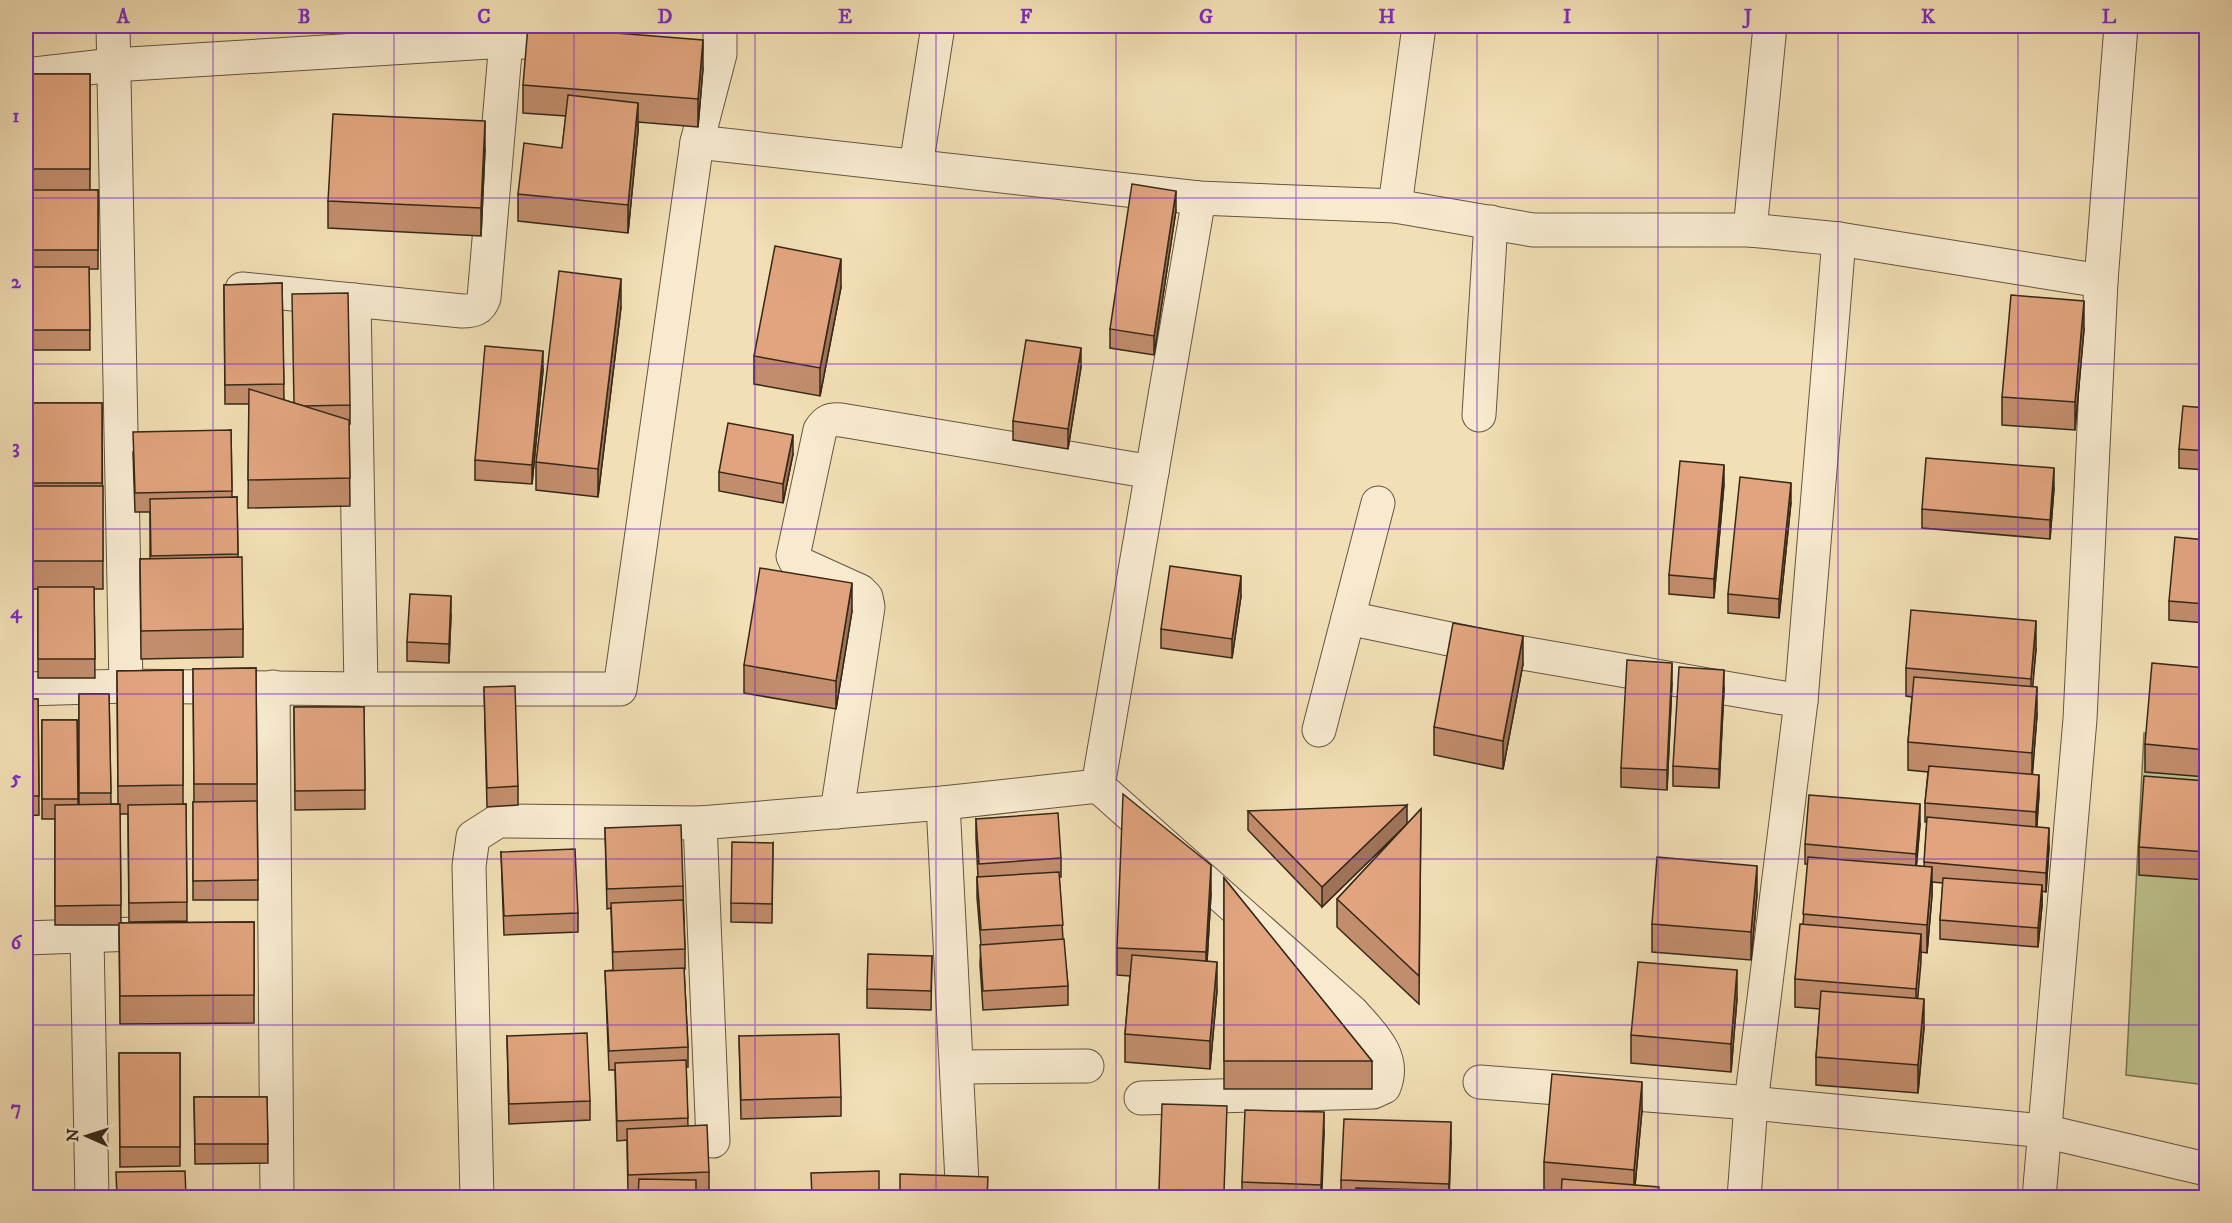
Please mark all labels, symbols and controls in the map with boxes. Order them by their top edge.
text: A [116,5,131,30]
text: B [298,5,310,30]
text: C [477,5,491,30]
text: D [658,5,673,30]
text: E [838,5,852,30]
text: F [1020,5,1033,30]
text: G [1199,5,1213,30]
text: H [1379,5,1396,30]
text: I [1563,5,1571,30]
text: J [1742,5,1752,30]
text: K [1921,5,1936,30]
text: L [2102,5,2117,30]
text: 1 [12,104,20,129]
text: 2 [11,270,22,295]
text: 3 [12,435,20,460]
text: 4 [10,600,23,625]
text: 5 [10,766,21,791]
text: 6 [11,931,23,956]
text: 7 [11,1096,21,1121]
north arrow [57,1106,117,1166]
text: N [63,1128,83,1142]

